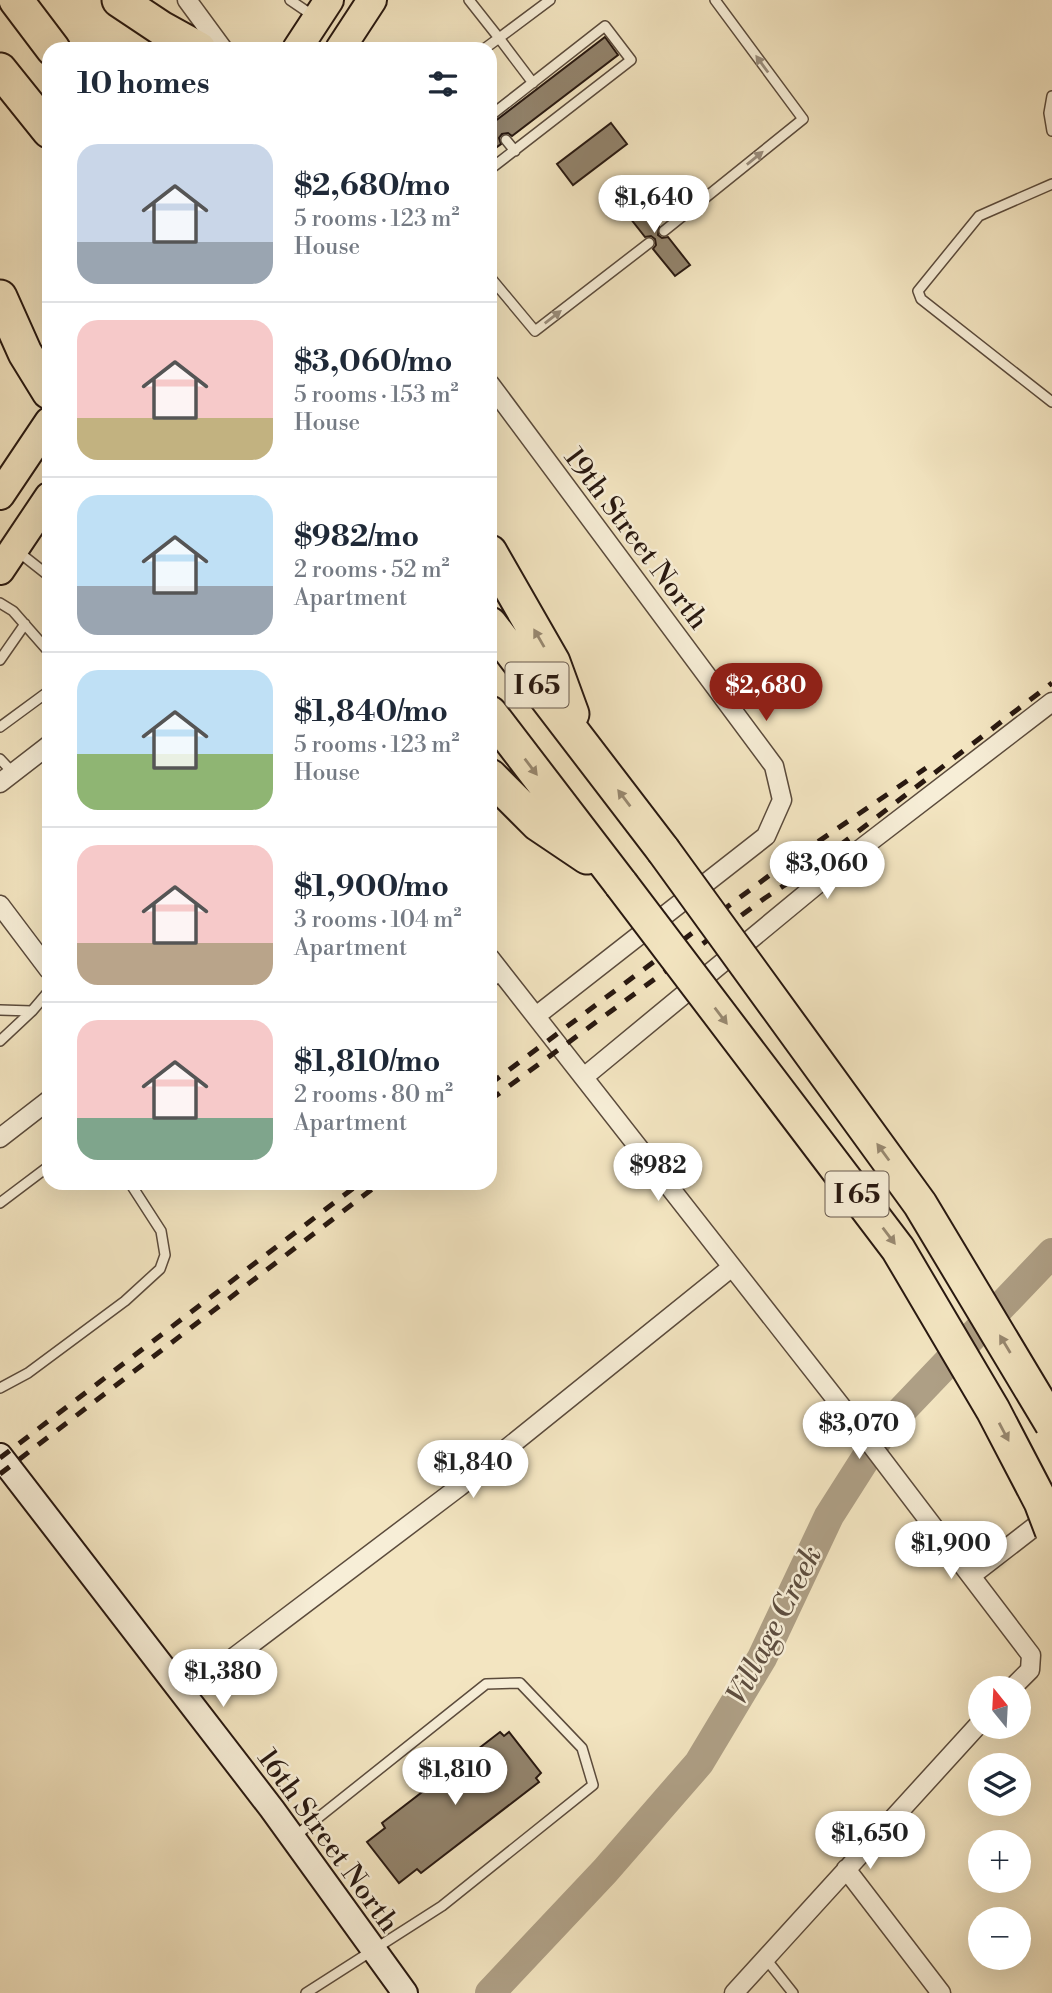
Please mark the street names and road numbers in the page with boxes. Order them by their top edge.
street label: 19th Street North [556,441,716,637]
road number: I 65 [505,663,568,708]
road number: I 65 [826,1172,888,1217]
street label: 16th Street North [249,1742,406,1940]

